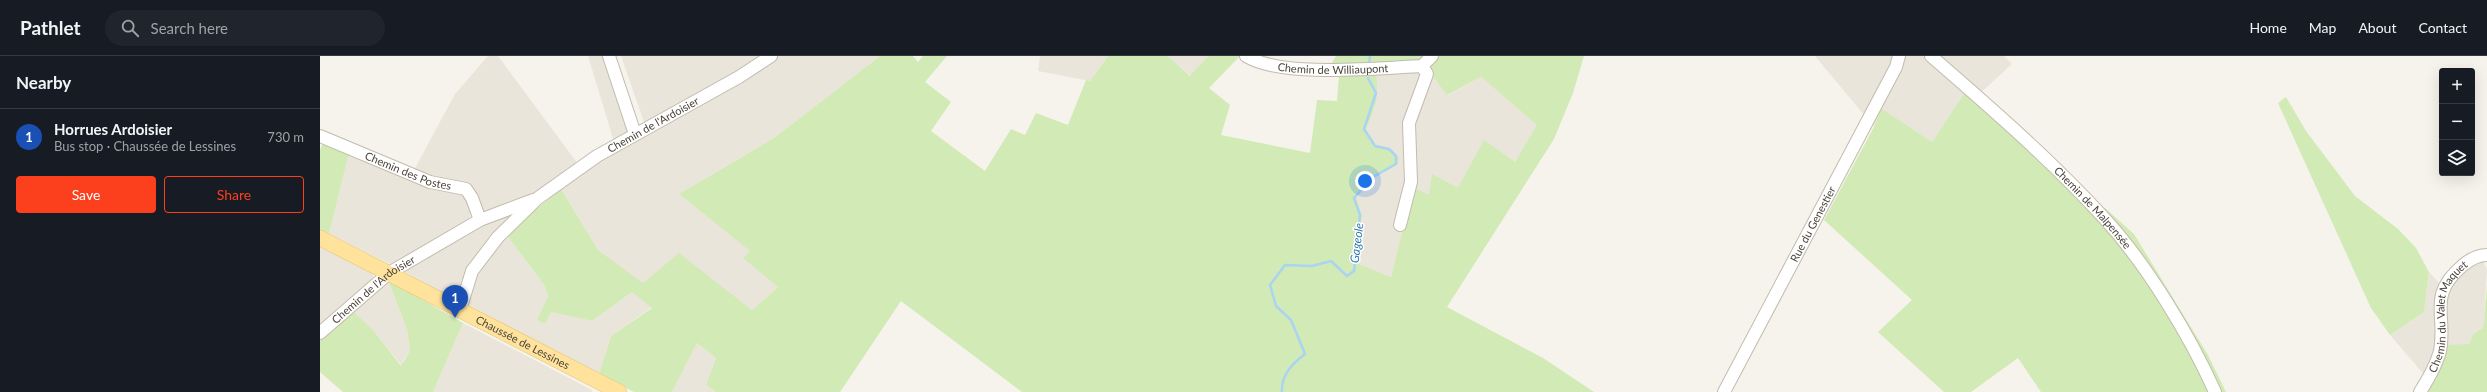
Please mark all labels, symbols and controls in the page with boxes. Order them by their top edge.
search box [105,10,385,46]
text: Pathlet [20,16,81,39]
icon: search [119,17,141,39]
text: Search here [151,19,228,37]
text: Home [2249,19,2287,36]
text: Map [2309,19,2336,36]
text: About [2358,19,2396,36]
text: Contact [2418,19,2467,36]
street label: Chemin de Williaupont [1277,60,1389,76]
map controls [2439,68,2475,176]
button: + [2439,68,2475,104]
text: Nearby [16,72,71,93]
street label: Chemin de l'Ardoisier [605,94,701,155]
button: − [2439,104,2475,140]
text: Horrues Ardoisier [54,120,172,138]
text: 1 [25,129,33,145]
text: 730 m [267,129,304,145]
text: Bus stop · Chaussée de Lessines [54,138,236,154]
button: layers [2439,140,2475,176]
street label: Chemin des Postes [363,149,453,192]
street label: Chemin de Malpensée [2052,164,2134,251]
your location [1355,171,1375,191]
button: Save [16,176,156,213]
button: Share [164,176,304,213]
street label: Rue du Genestier [1787,184,1838,264]
water label: Gageole [1347,222,1366,264]
street label: Chemin de l'Ardoisier [329,252,417,326]
street label: Chemin du Valet Maquet [2425,257,2470,375]
pin: 1 [442,285,468,318]
street label: Chaussée de Lessines [474,312,572,372]

